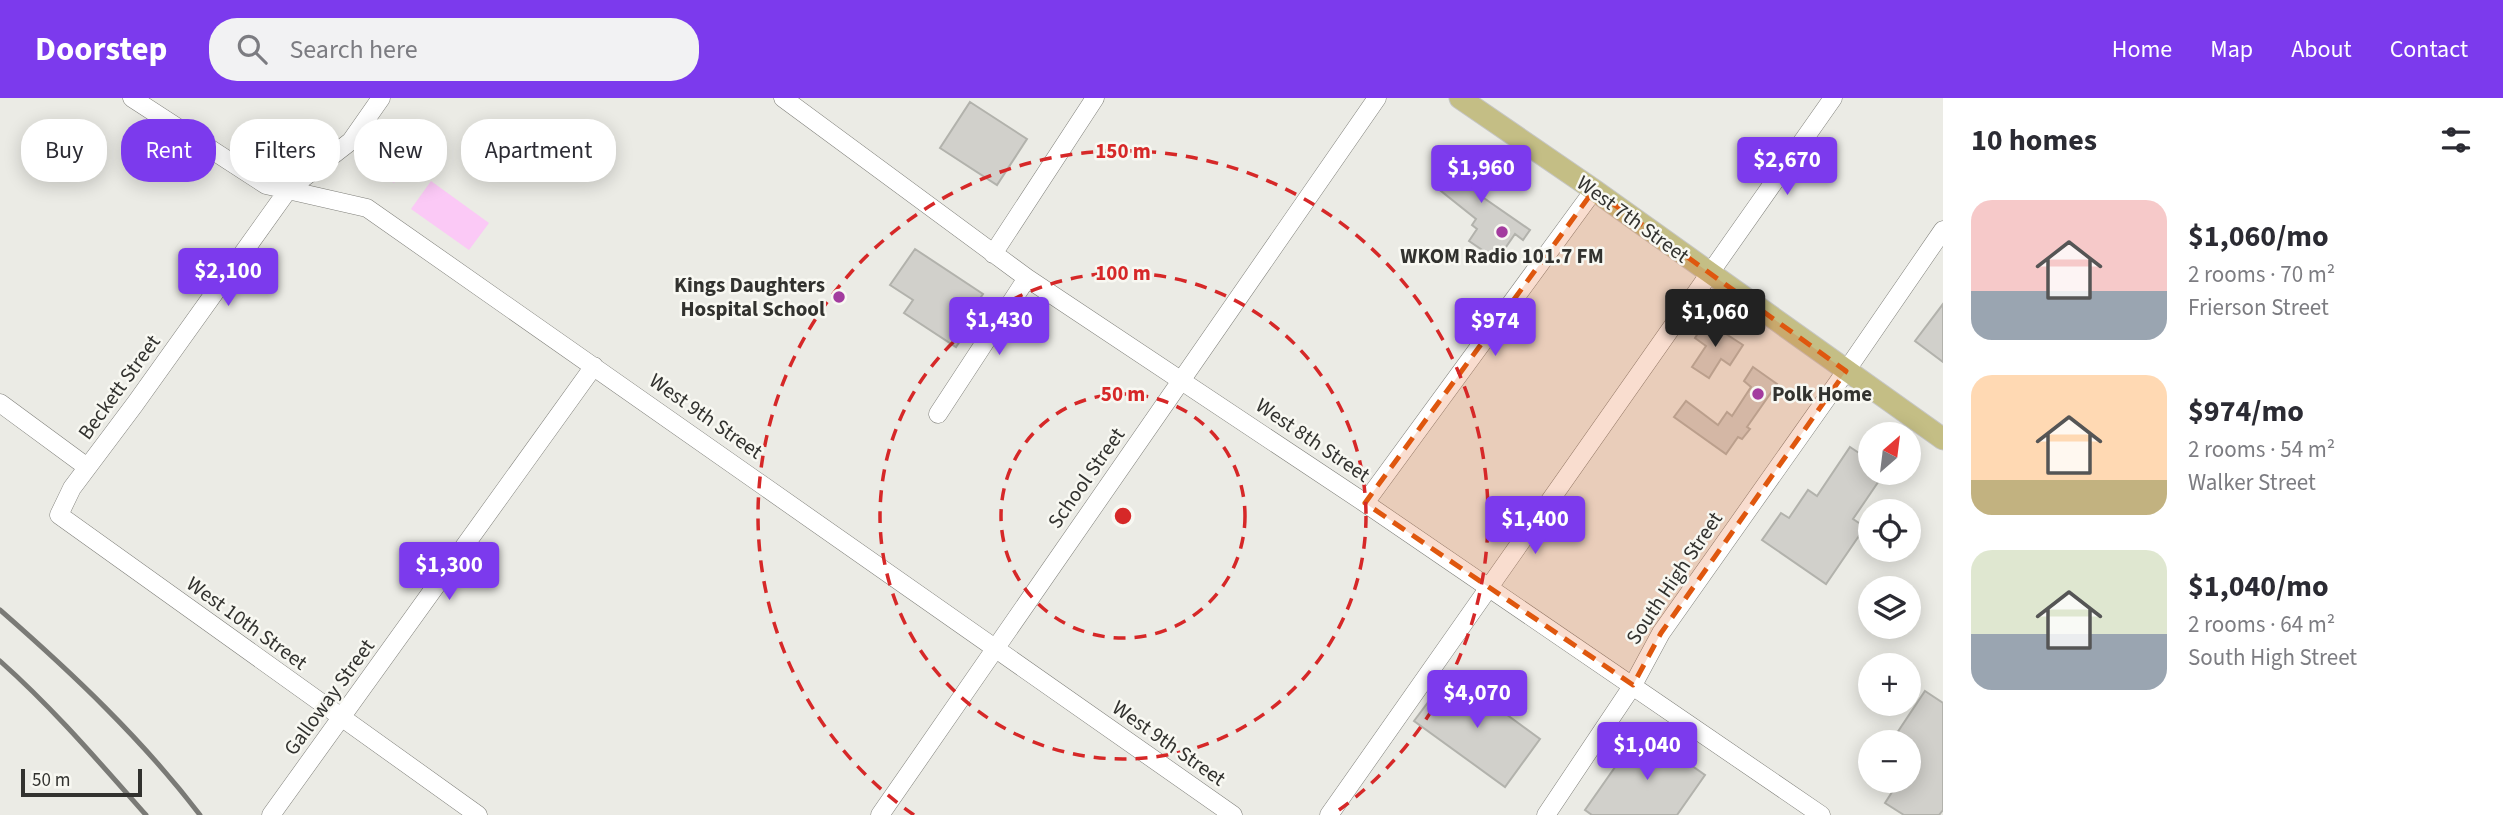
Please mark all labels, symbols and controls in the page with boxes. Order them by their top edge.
search box [209,18,699,81]
text: Doorstep [35,26,167,73]
icon: search [233,30,271,68]
text: Search here [289,31,418,68]
text: Home [2112,32,2172,67]
text: Map [2210,32,2253,67]
text: About [2291,32,2352,67]
text: Contact [2390,32,2468,67]
chip: Buy [21,119,107,182]
chip: Rent [121,119,216,182]
chip: Filters [230,119,340,182]
chip: New [354,119,447,182]
chip: Apartment [461,119,616,182]
text: 10 homes [1971,119,2097,162]
icon: filters [2437,121,2475,159]
text: 150 m [1095,136,1151,166]
pin: $2,670 [1730,138,1844,197]
text: $2,670 [1753,143,1821,176]
pin: $1,960 [1424,146,1538,205]
text: $1,960 [1447,151,1515,184]
street label: West 7th Street [1571,168,1695,270]
text: $1,060/mo [2188,215,2329,258]
marker: WKOM Radio 101.7 FM [1494,224,1510,240]
icon: home [2027,228,2111,312]
place label: WKOM Radio 101.7 FM [1400,241,1604,271]
pin: $2,100 [171,248,285,308]
text: $2,100 [194,254,262,287]
text: 100 m [1095,258,1151,288]
text: 2 rooms · 70 m² [2188,258,2335,291]
place label: Kings Daughters Hospital School [674,270,825,324]
marker: Kings Daughters Hospital School [831,289,847,305]
pin: $1,060 [1658,289,1772,349]
text: Frierson Street [2188,291,2329,324]
text: $1,060 [1681,295,1749,328]
pin: $1,430 [942,298,1056,357]
pin: $974 [1454,299,1536,358]
text: $1,430 [965,303,1033,336]
text: $974 [1471,304,1519,337]
street label: Beckett Street [71,328,167,446]
street label: West 9th Street [643,366,769,466]
text: 50 m [1101,379,1145,409]
place label: Polk Home [1772,379,1872,409]
marker: Polk Home [1750,386,1766,402]
text: $974/mo [2188,390,2304,433]
street label: West 8th Street [1250,391,1376,489]
icon: home [2027,403,2111,487]
street label: School Street [1040,421,1132,535]
north arrow [1858,422,1922,485]
map controls [1858,422,1921,793]
text: 2 rooms · 54 m² [2188,433,2335,466]
text: Walker Street [2188,466,2316,499]
pin: $1,400 [1478,496,1592,556]
button: locate [1858,499,1921,562]
text: $1,400 [1501,502,1569,535]
centre of rings [1111,504,1135,528]
street label: South High Street [1618,506,1730,650]
pin: $1,300 [392,542,506,602]
text: $1,300 [415,548,483,581]
text: $1,040/mo [2188,565,2329,608]
street label: West 10th Street [180,569,314,677]
button: layers [1858,576,1921,639]
icon: home [2027,578,2111,662]
text: 2 rooms · 64 m² [2188,608,2335,641]
street label: Galloway Street [276,633,382,761]
text: South High Street [2188,641,2357,674]
button: + [1858,653,1921,716]
pin: $4,070 [1420,670,1534,730]
text: $4,070 [1443,676,1511,709]
street label: West 9th Street [1106,693,1232,793]
pin: $1,040 [1590,722,1704,782]
text: $1,040 [1613,728,1681,761]
button: − [1858,730,1921,793]
scale bar [21,766,142,798]
text: 50 m [32,767,70,794]

